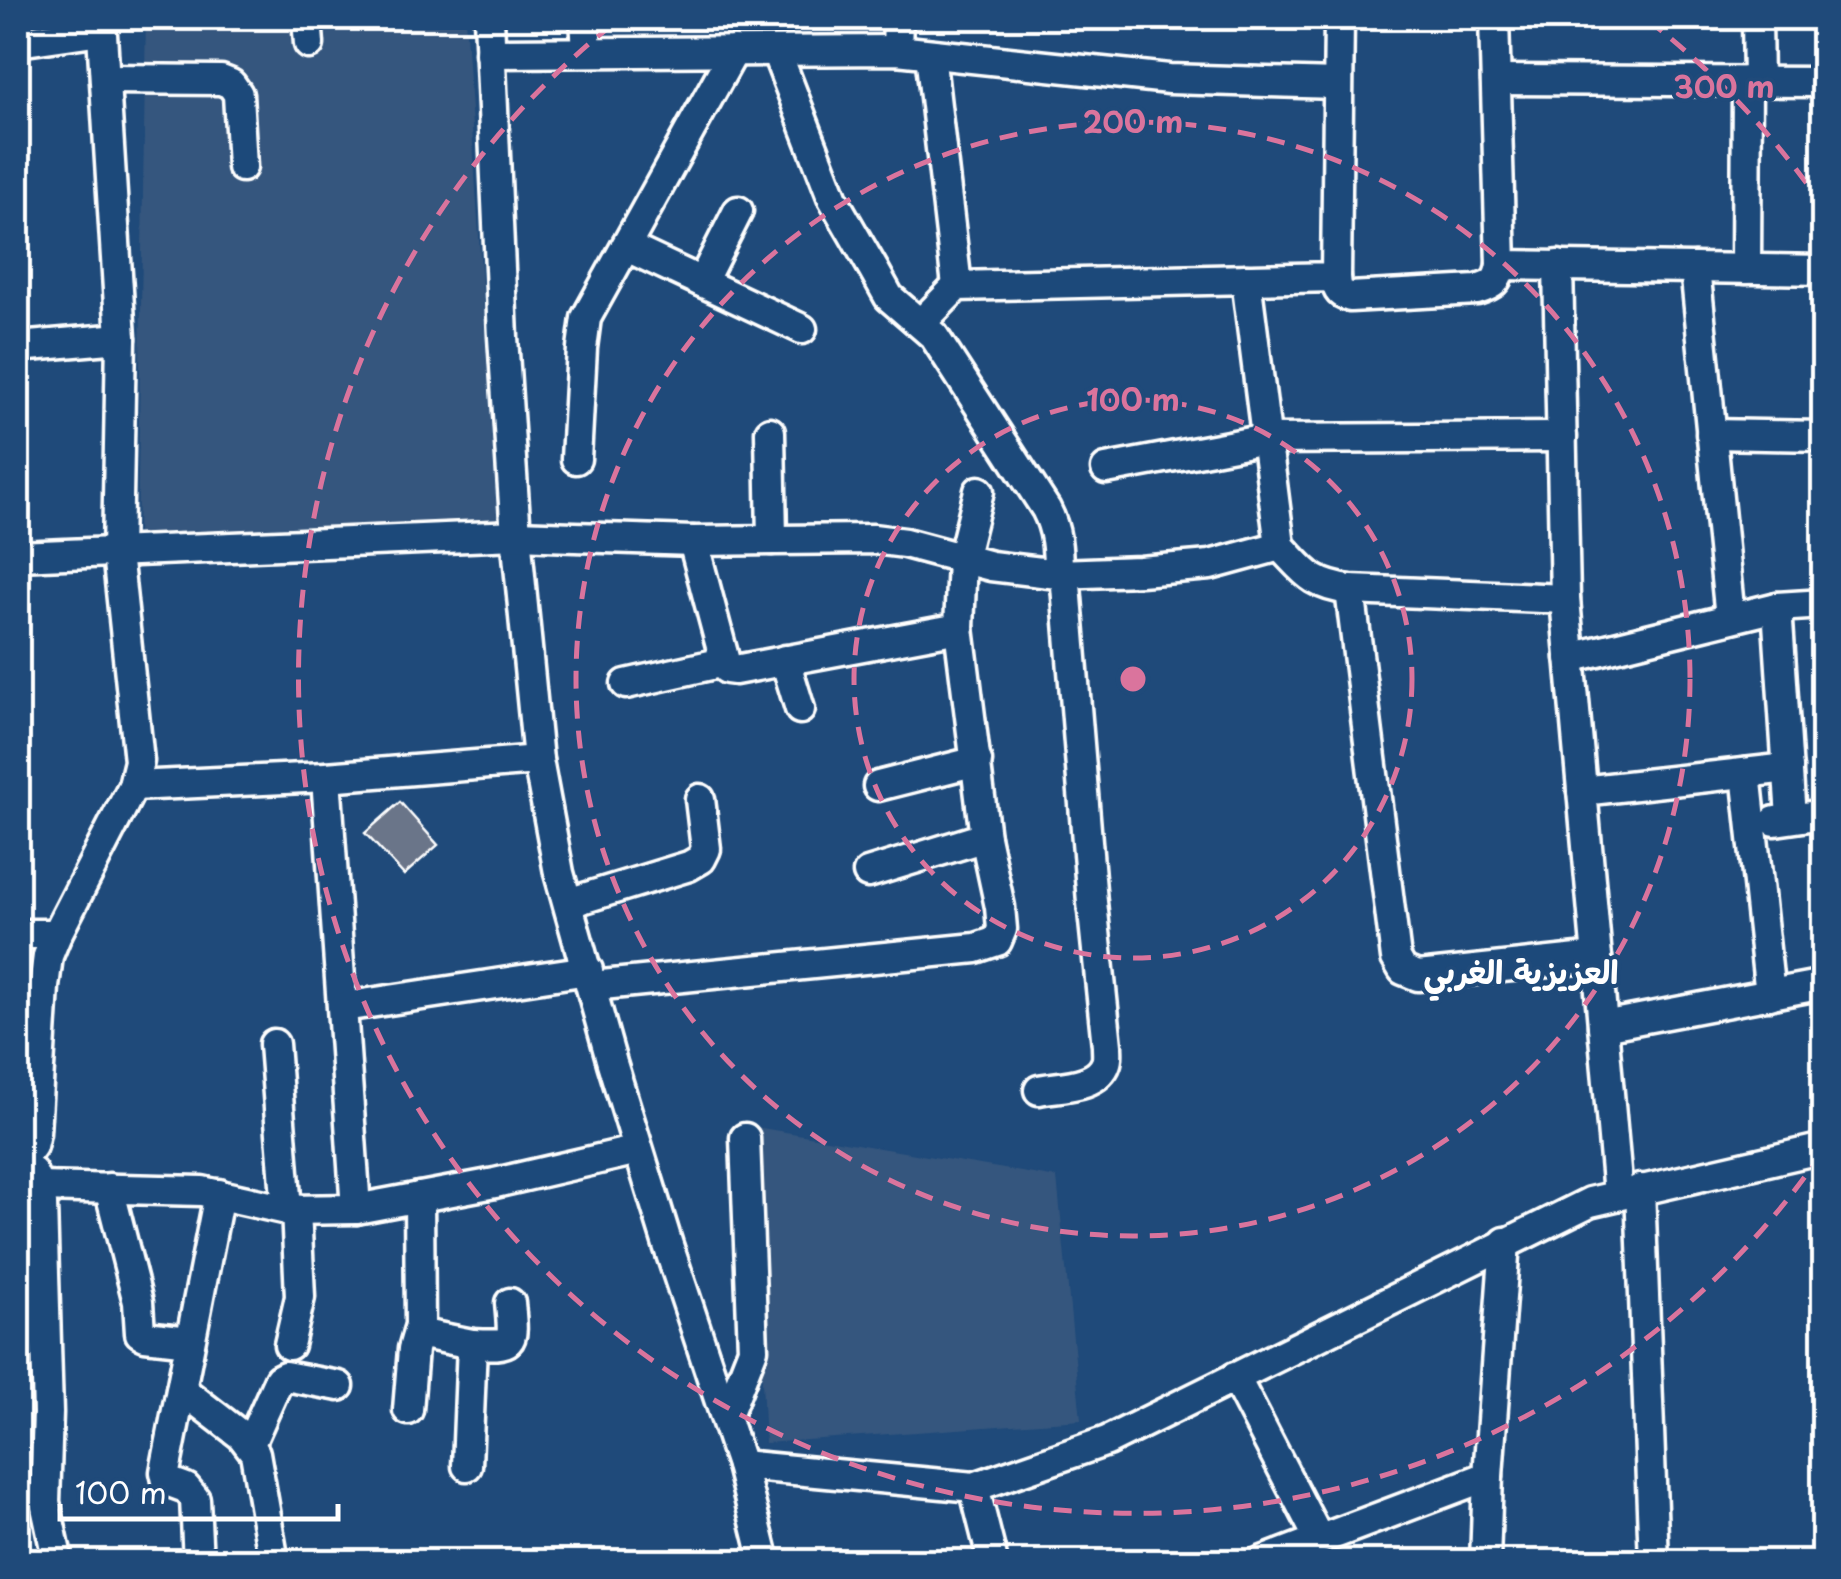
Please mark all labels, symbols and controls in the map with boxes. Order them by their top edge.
text: 300 m [1673,63,1775,108]
text: 200 m [1083,98,1183,143]
text: 100 m [1086,376,1180,421]
centre of rings [1115,661,1151,697]
district label: العزيزية الغربي [1423,947,1619,1002]
scale bar [60,1459,338,1521]
text: 100 m [75,1469,167,1514]

